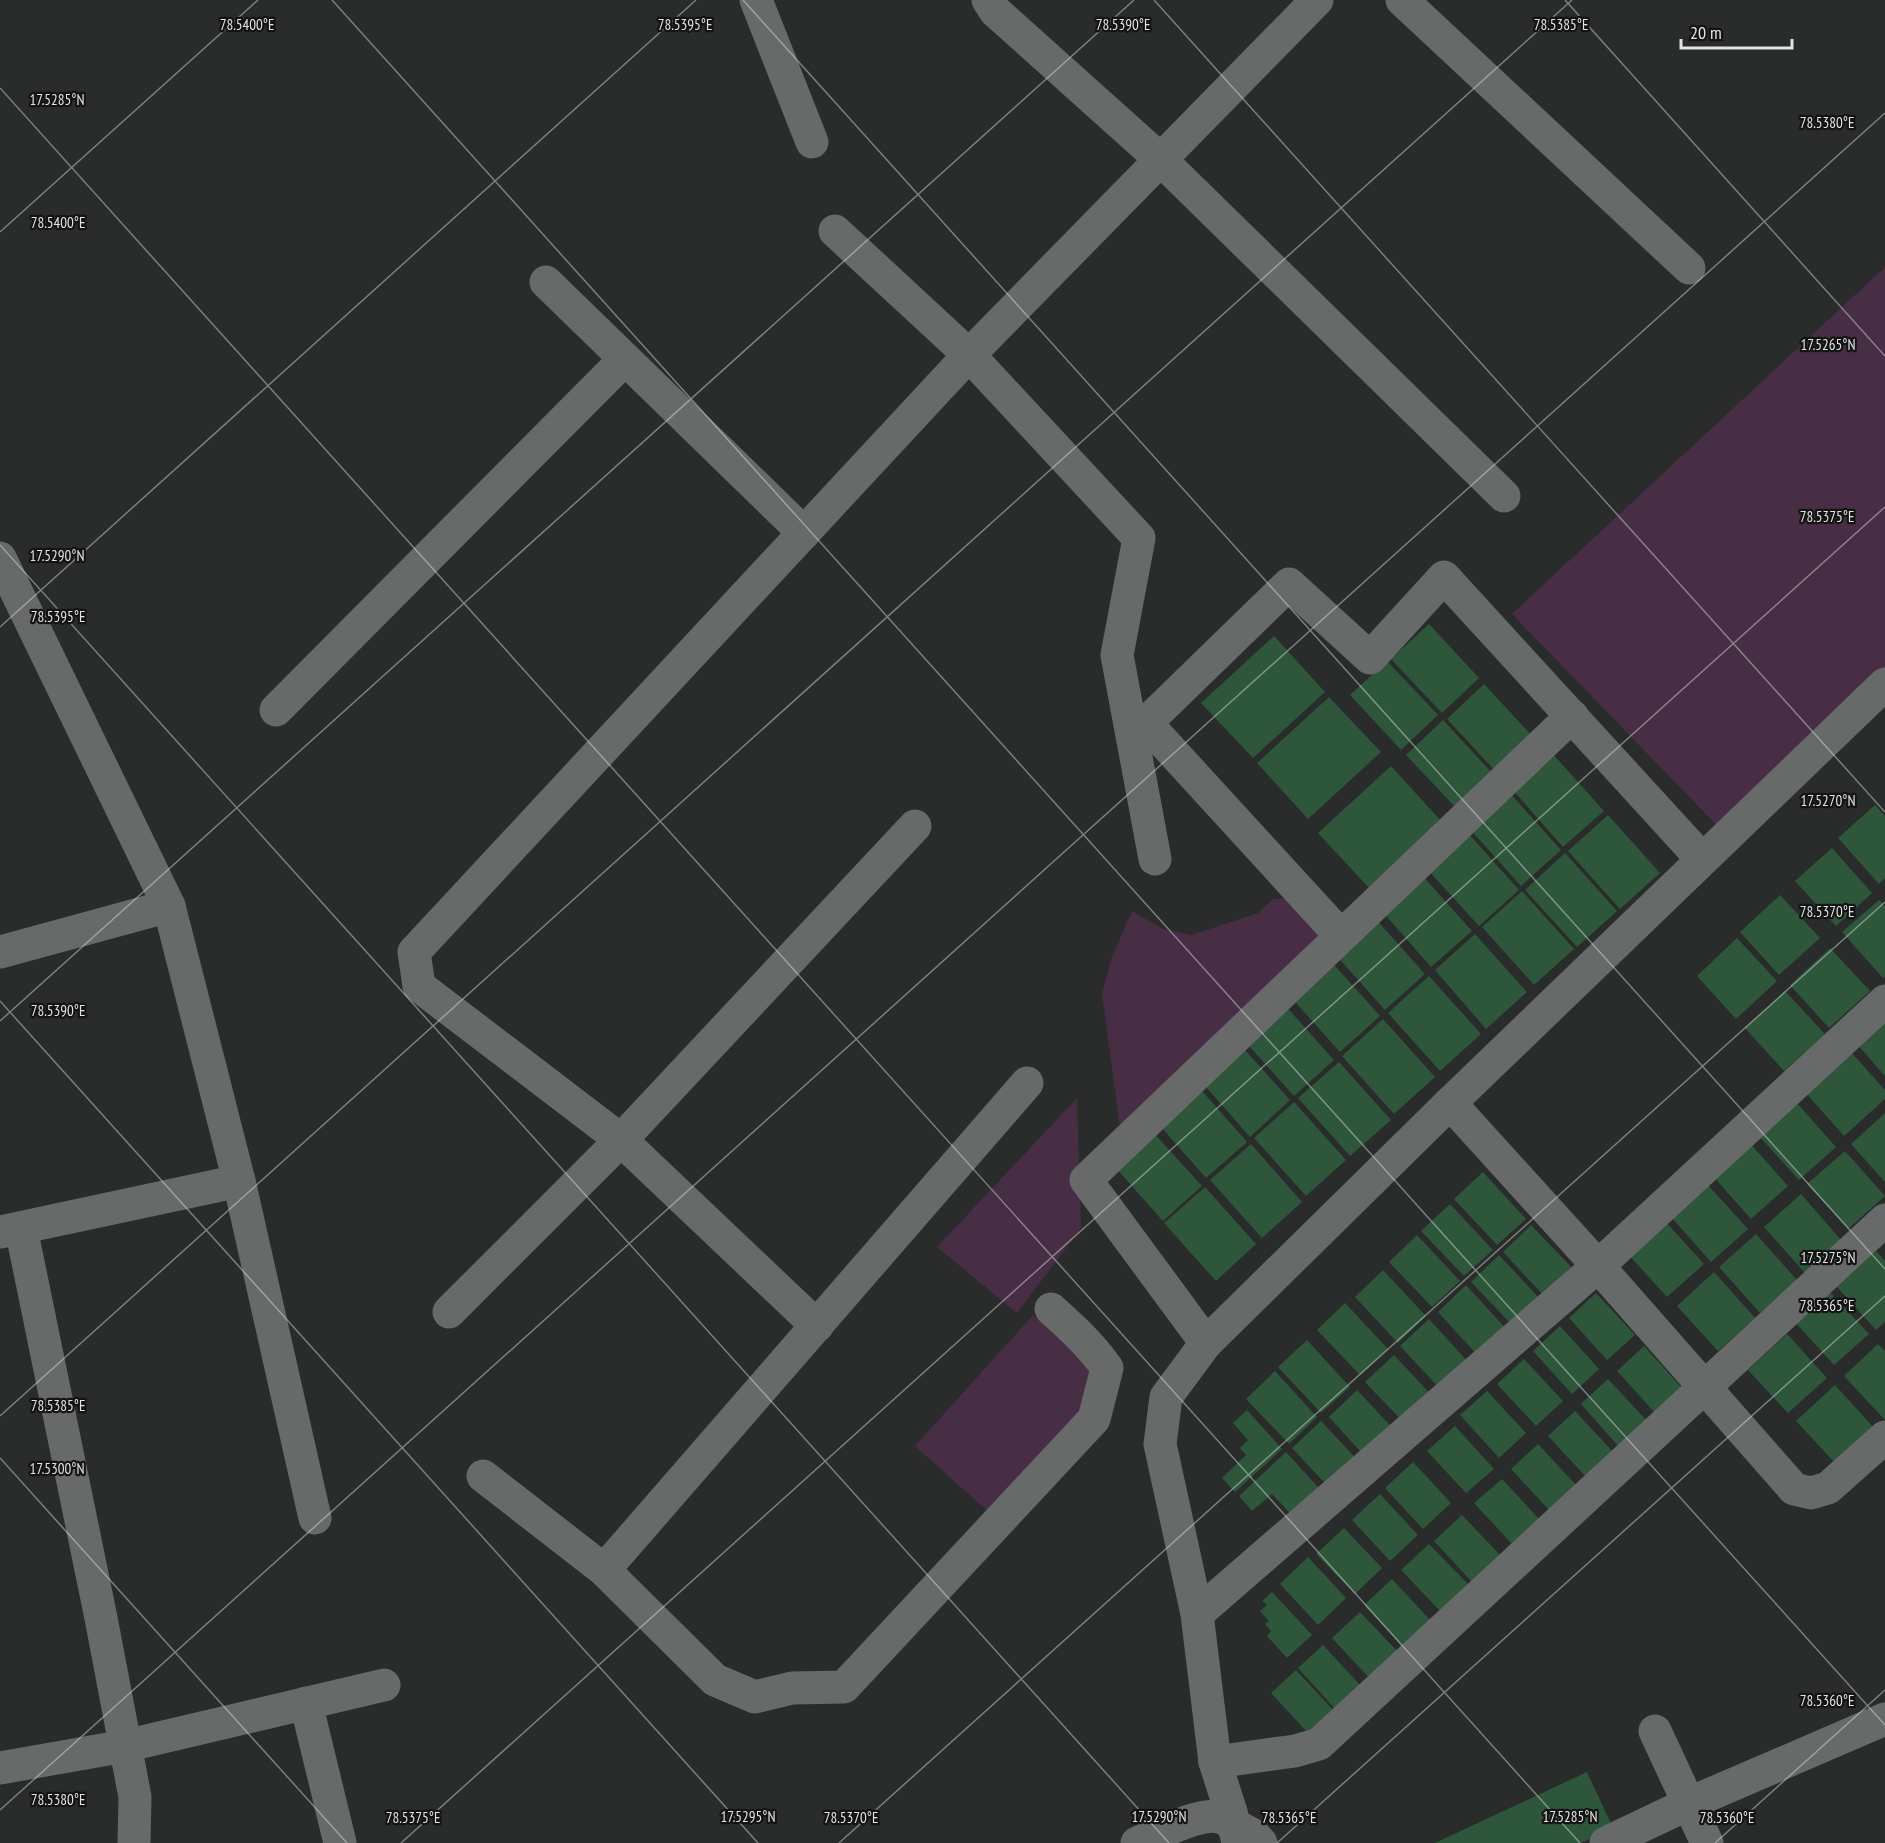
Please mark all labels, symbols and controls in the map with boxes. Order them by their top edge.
scale bar [1681,12,1792,50]
text: 78.5400°E [220,15,274,34]
text: 78.5395°E [658,15,712,34]
text: 78.5390°E [1096,15,1150,34]
text: 78.5385°E [1534,15,1588,34]
text: 20 m [1690,21,1722,44]
text: 17.5285°N [29,90,85,109]
text: 78.5380°E [1800,113,1854,132]
text: 78.5400°E [31,213,85,232]
text: 17.5265°N [1800,335,1856,354]
text: 78.5375°E [1800,507,1854,526]
text: 17.5290°N [29,546,85,565]
text: 78.5395°E [31,607,85,626]
text: 17.5270°N [1800,791,1856,810]
text: 78.5370°E [1800,902,1854,921]
text: 78.5390°E [31,1001,85,1020]
text: 17.5275°N [1800,1248,1856,1267]
text: 78.5365°E [1800,1296,1854,1315]
text: 78.5385°E [31,1396,85,1415]
text: 17.5300°N [29,1459,85,1478]
text: 78.5360°E [1800,1691,1854,1710]
text: 78.5380°E [31,1790,85,1809]
text: 17.5295°N [720,1807,776,1826]
text: 17.5290°N [1131,1807,1187,1826]
text: 17.5285°N [1542,1807,1598,1826]
text: 78.5375°E [386,1808,440,1827]
text: 78.5370°E [824,1808,878,1827]
text: 78.5365°E [1262,1808,1316,1827]
text: 78.5360°E [1700,1808,1754,1827]

